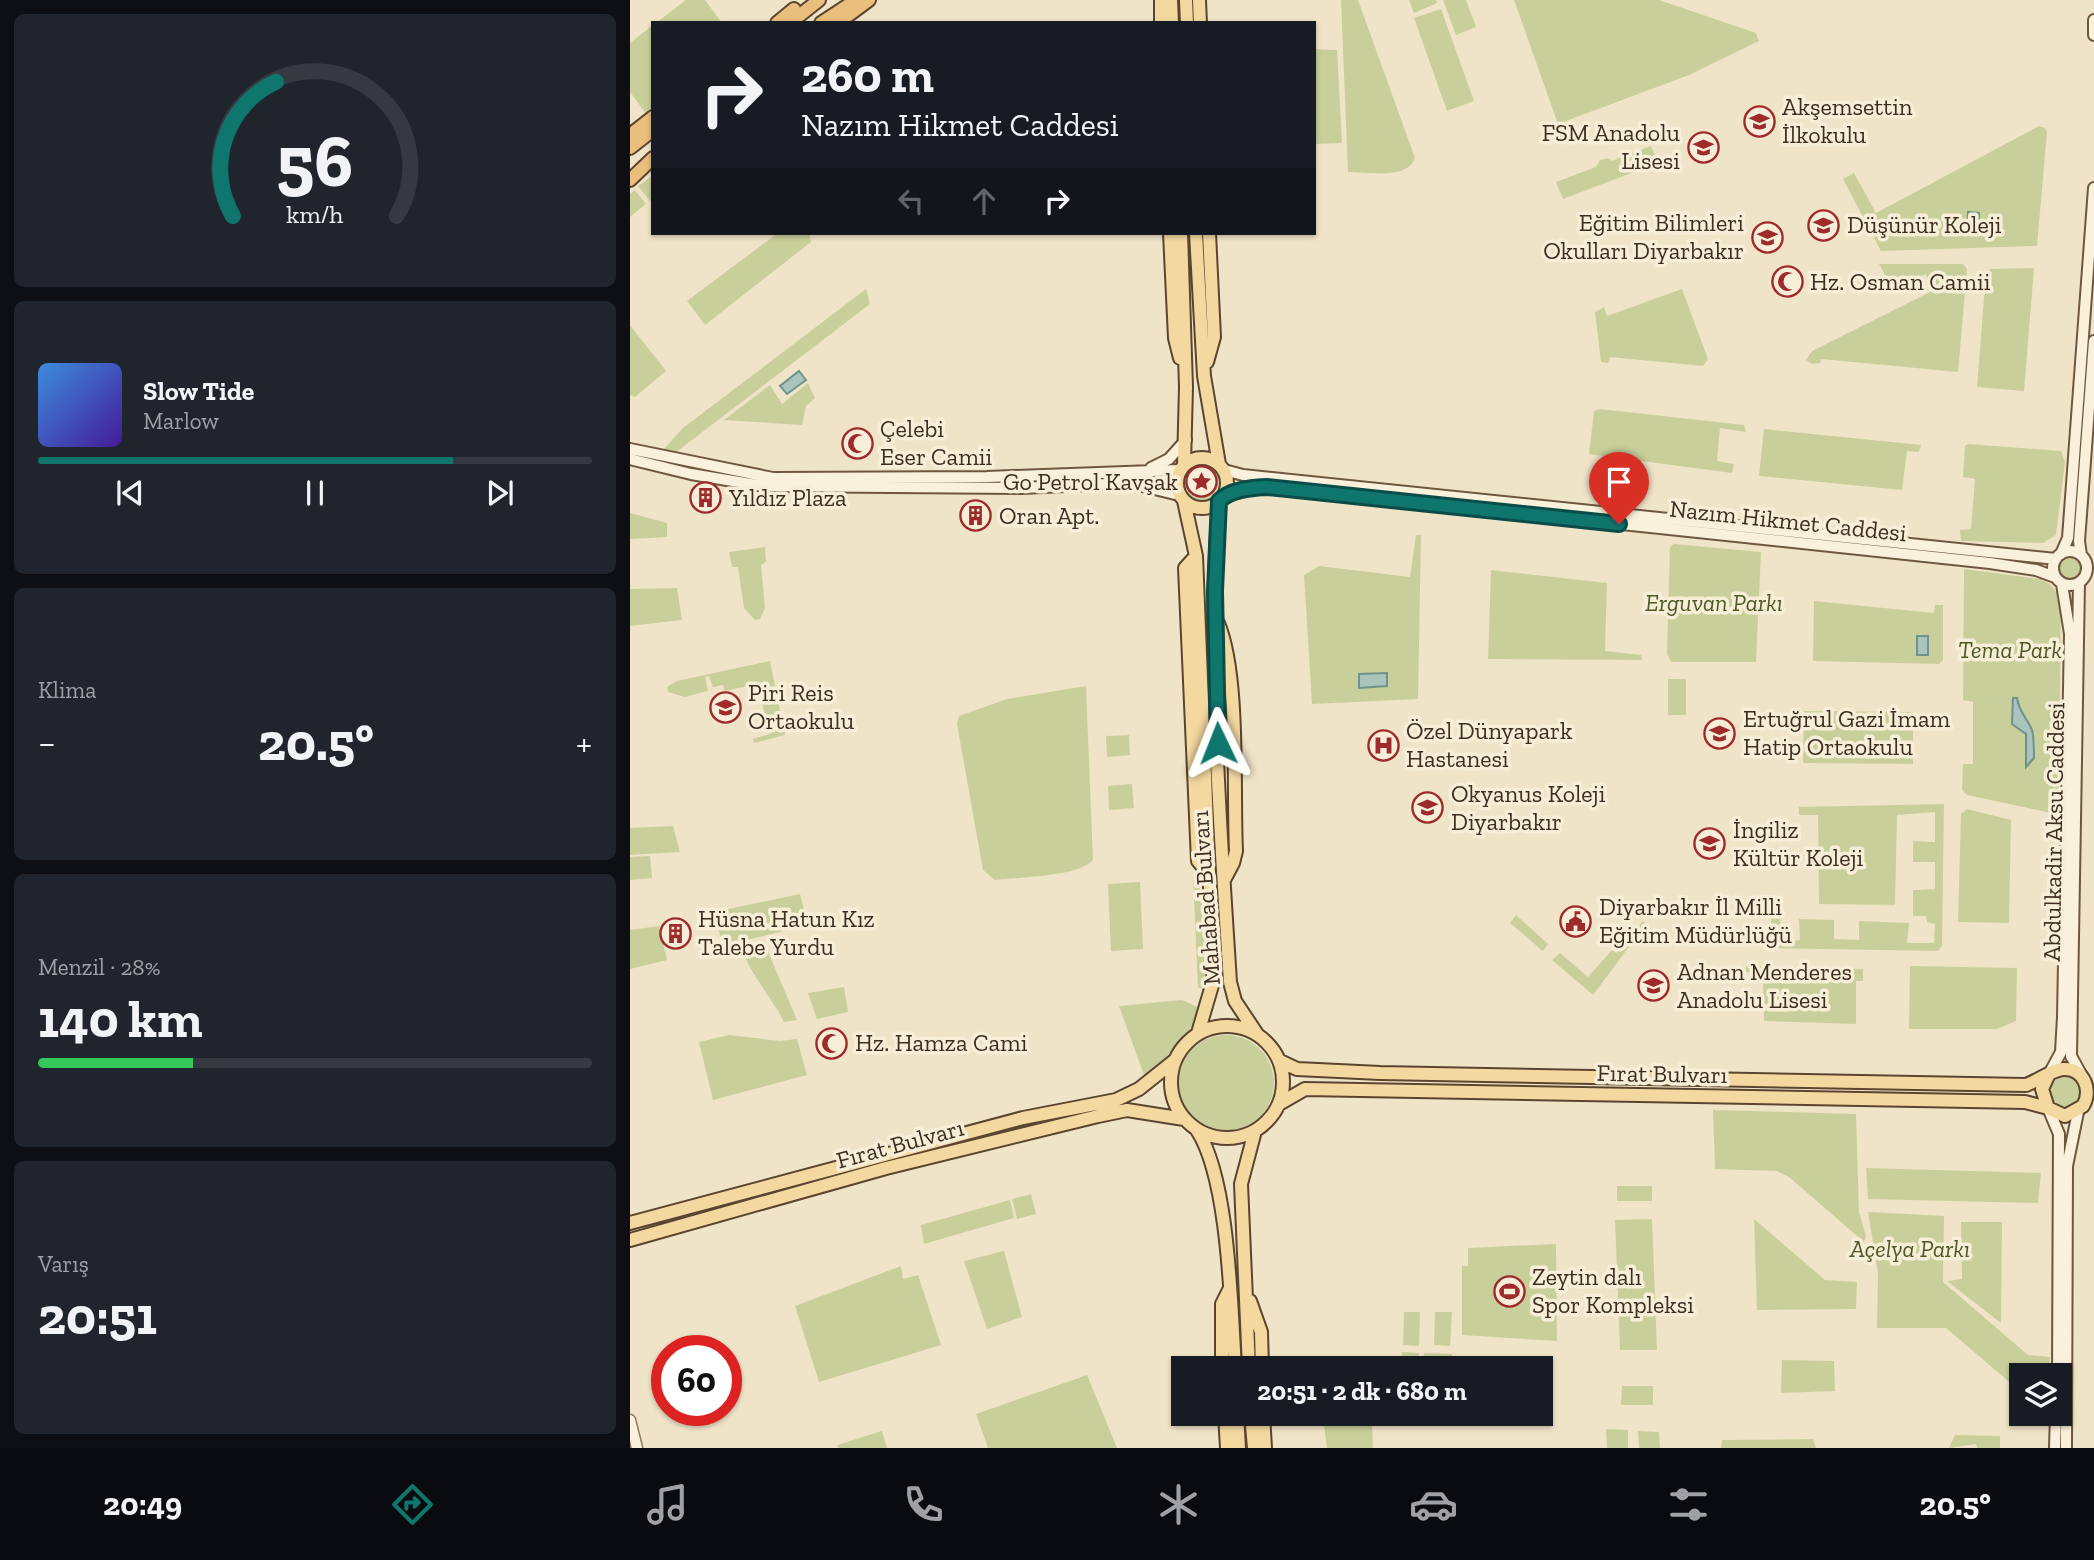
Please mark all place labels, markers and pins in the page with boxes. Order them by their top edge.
place label: Akşemsettin İlkokulu [1782,92,1913,149]
school or university icon: Akşemsettin İlkokulu [1742,104,1776,138]
place label: FSM Anadolu Lisesi [1542,118,1681,175]
school or university icon: FSM Anadolu Lisesi [1686,130,1720,164]
place label: Eğitim Bilimleri Okulları Diyarbakır [1543,208,1744,265]
school or university icon: Düşünür Koleji [1807,208,1841,242]
place label: Düşünür Koleji [1847,210,2002,239]
school or university icon: Eğitim Bilimleri Okulları Diyarbakır [1750,220,1784,254]
mosque icon: Hz. Osman Camii [1770,265,1804,299]
place label: Hz. Osman Camii [1810,267,1991,296]
place label: Çelebi Eser Camii [880,414,993,471]
mosque icon: Çelebi Eser Camii [840,426,874,460]
pin [1589,452,1649,524]
place icon: Go Petrol Kavşak [1184,465,1218,499]
place label: Go Petrol Kavşak [1003,467,1179,496]
building icon: Yıldız Plaza [689,481,723,515]
place label: Yıldız Plaza [728,483,847,512]
building icon: Oran Apt. [959,499,993,533]
place label: Oran Apt. [999,501,1099,530]
place label: Piri Reis Ortaokulu [748,678,855,735]
school or university icon: Piri Reis Ortaokulu [708,690,742,724]
place label: Ertuğrul Gazi İmam Hatip Ortaokulu [1743,704,1951,761]
place label: Özel Dünyapark Hastanesi [1406,716,1573,773]
school or university icon: Ertuğrul Gazi İmam Hatip Ortaokulu [1703,716,1737,750]
hospital icon: Özel Dünyapark Hastanesi [1366,728,1400,762]
place label: Okyanus Koleji Diyarbakır [1451,779,1606,836]
school or university icon: Okyanus Koleji Diyarbakır [1411,791,1445,825]
place label: İngiliz Kültür Koleji [1733,815,1864,872]
school or university icon: İngiliz Kültür Koleji [1693,827,1727,861]
place label: Diyarbakır İl Milli Eğitim Müdürlüğü [1599,892,1793,949]
place label: Hüsna Hatun Kız Talebe Yurdu [698,904,875,961]
public building icon: Diyarbakır İl Milli Eğitim Müdürlüğü [1559,904,1593,938]
building icon: Hüsna Hatun Kız Talebe Yurdu [658,916,692,950]
place label: Adnan Menderes Anadolu Lisesi [1677,957,1852,1014]
school or university icon: Adnan Menderes Anadolu Lisesi [1637,969,1671,1003]
mosque icon: Hz. Hamza Cami [815,1026,849,1060]
place label: Hz. Hamza Cami [855,1028,1028,1057]
place label: Zeytin dalı Spor Kompleksi [1532,1262,1694,1319]
sports icon: Zeytin dalı Spor Kompleksi [1492,1274,1526,1308]

